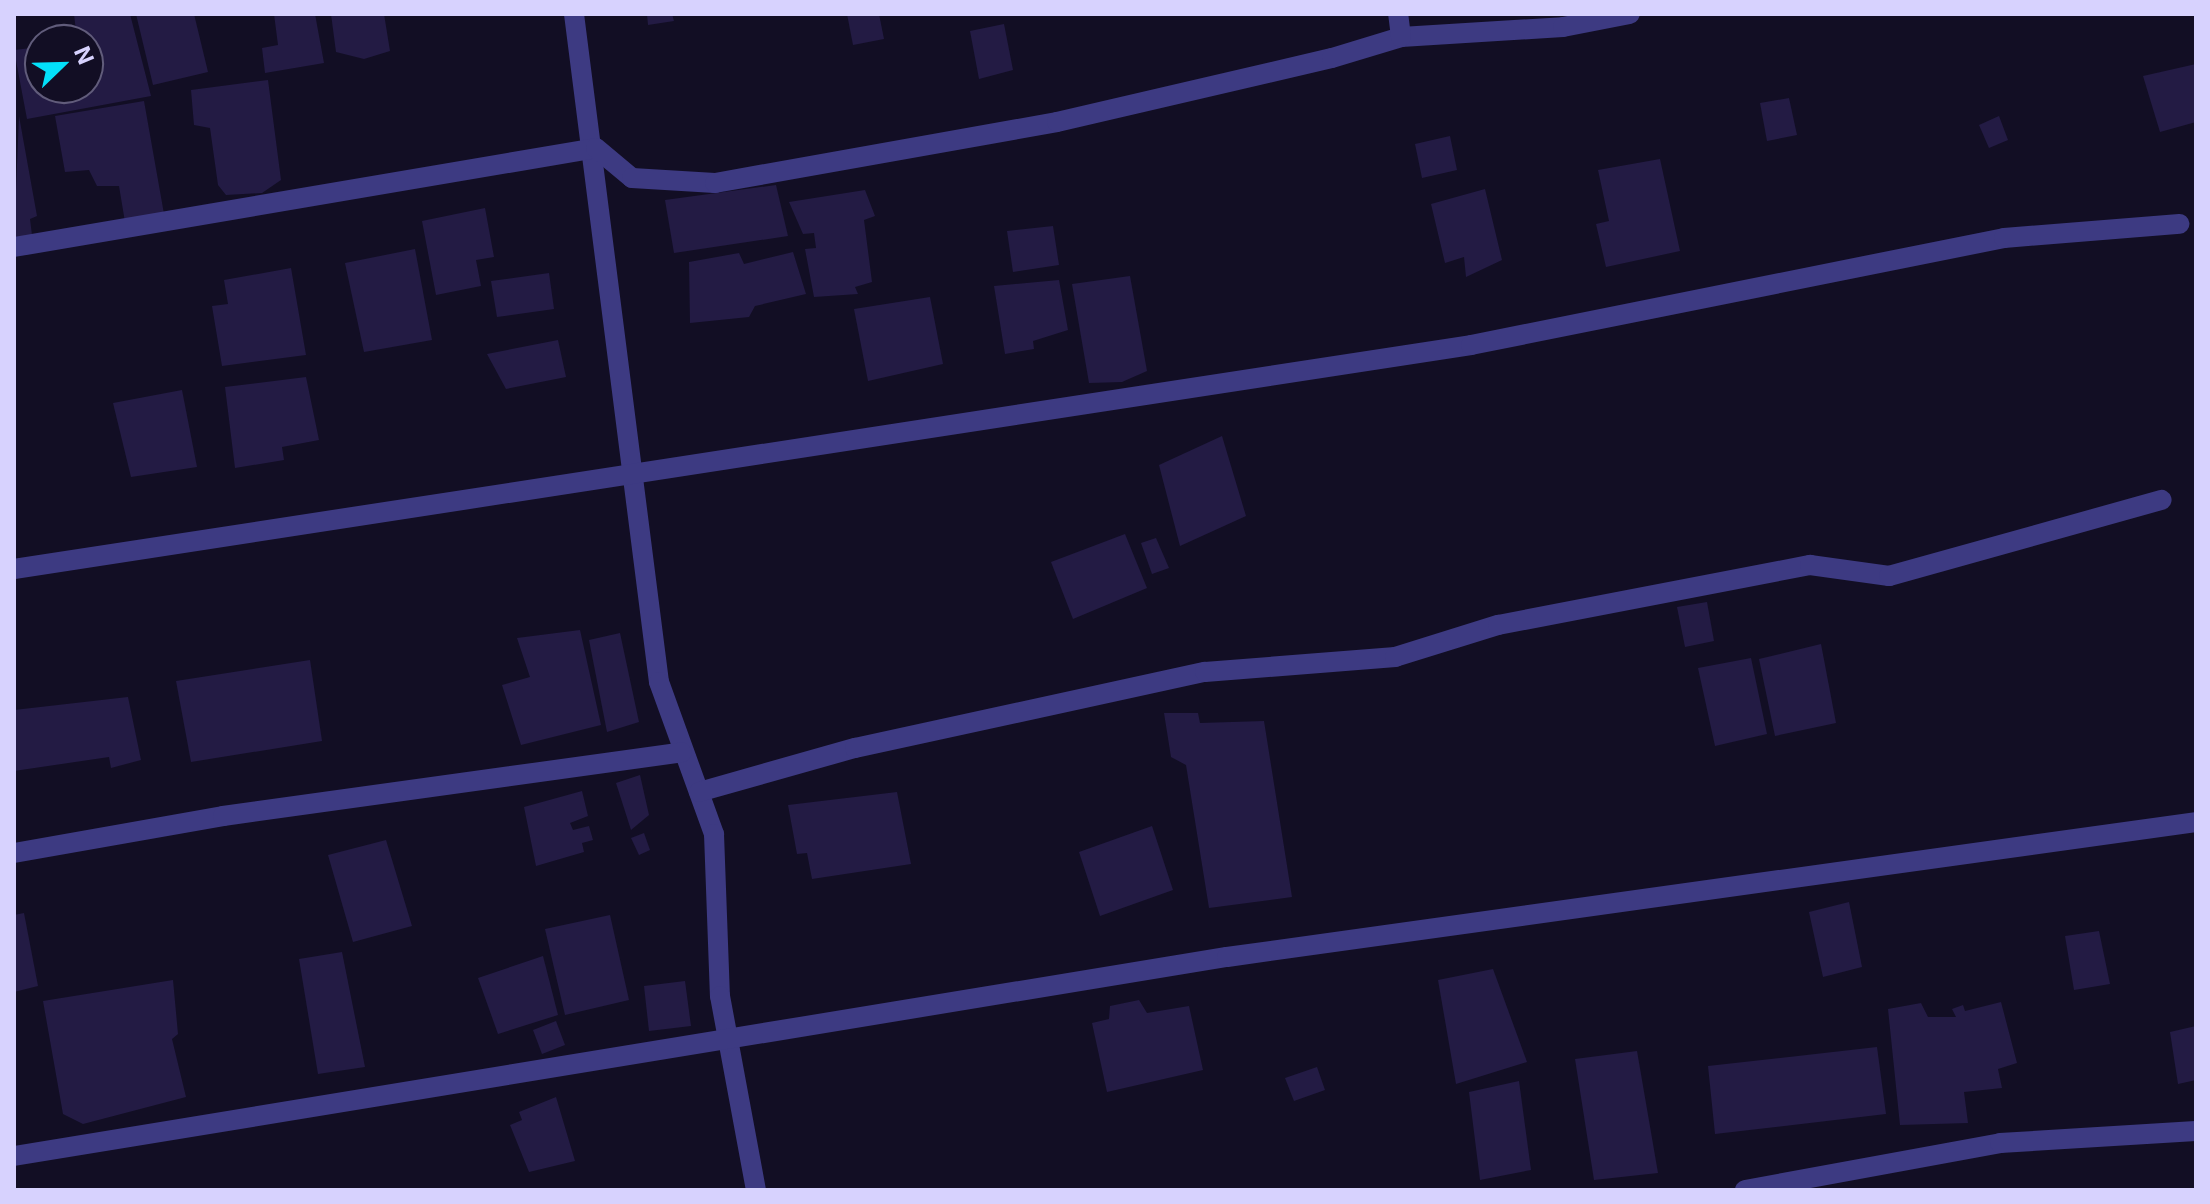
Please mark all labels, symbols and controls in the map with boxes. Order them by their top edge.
north arrow [24,24,104,104]
text: N [69,43,99,68]

